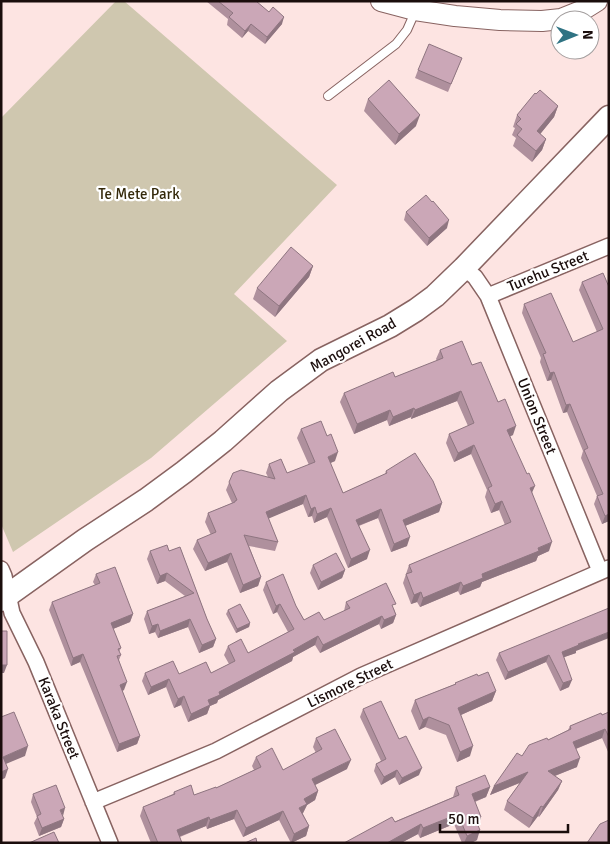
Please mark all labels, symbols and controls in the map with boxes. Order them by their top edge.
north arrow [550,10,600,60]
text: N [579,30,596,40]
park label: Te Mete Park [98,185,180,203]
street label: Turehu Street [505,247,591,295]
street label: Mangorei Road [307,314,399,376]
street label: Union Street [514,375,560,457]
street label: Lismore Street [304,655,396,711]
street label: Karaka Street [34,674,84,762]
scale bar [440,802,568,834]
text: 50 m [448,810,479,828]

